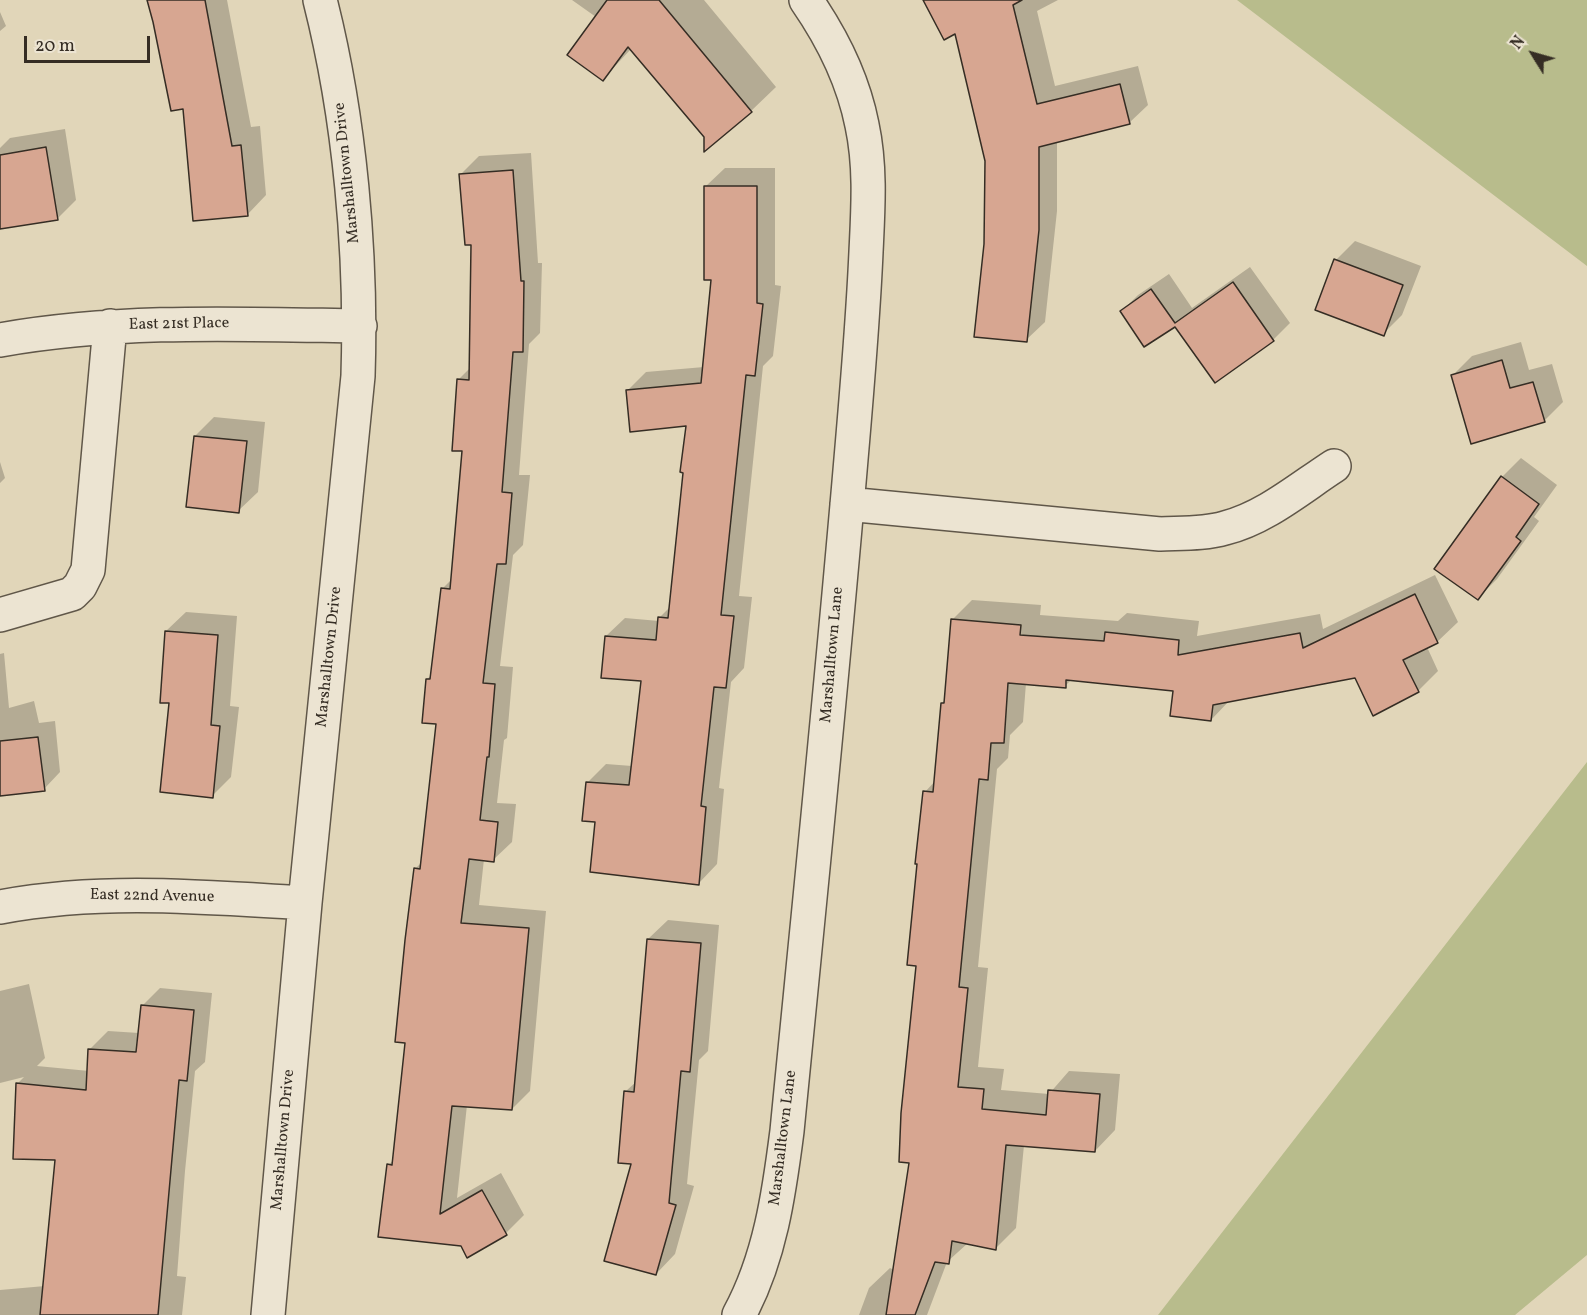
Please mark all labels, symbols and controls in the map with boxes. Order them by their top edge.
scale bar [27,24,153,62]
north arrow [1503,24,1563,84]
text: N [1506,32,1531,54]
text: 20 m [35,34,75,59]
street label: Marshalltown Drive [331,102,365,244]
street label: East 21st Place [129,315,229,335]
street label: Marshalltown Drive [313,586,347,728]
street label: Marshalltown Lane [817,586,849,724]
street label: East 22nd Avenue [90,886,214,908]
street label: Marshalltown Drive [268,1069,300,1211]
street label: Marshalltown Lane [766,1069,802,1207]

